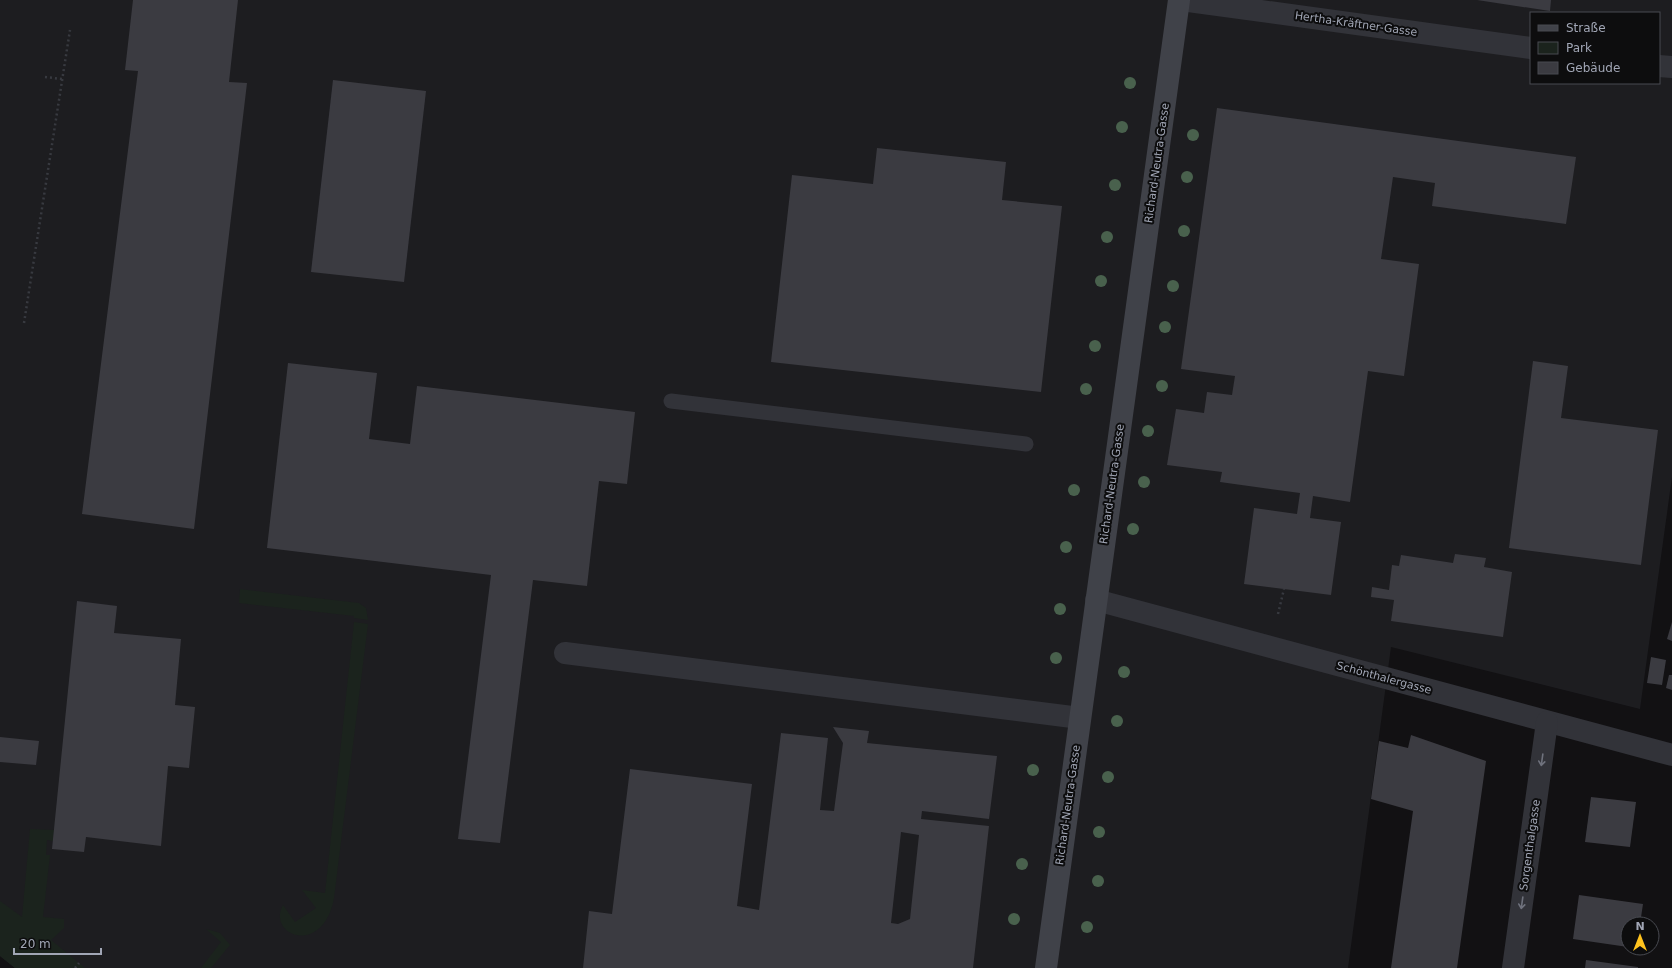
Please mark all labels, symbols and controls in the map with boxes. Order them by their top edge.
street label: Hertha-Kräftner-Gasse [1294,9,1418,39]
legend [1530,12,1660,84]
text: Straße [1566,21,1606,35]
text: Park [1566,41,1592,55]
text: Gebäude [1566,61,1620,75]
street label: Richard-Neutra-Gasse [1142,102,1172,224]
street label: Richard-Neutra-Gasse [1097,423,1127,545]
street label: Schönthalergasse [1335,659,1433,697]
street label: Richard-Neutra-Gasse [1053,744,1083,866]
one-way arrow [1538,753,1546,766]
street label: Sorgenthalgasse [1517,798,1543,891]
one-way arrow [1518,896,1526,909]
north arrow [1620,916,1660,956]
text: N [1635,920,1645,933]
scale bar [14,930,101,956]
text: 20 m [20,937,51,951]

